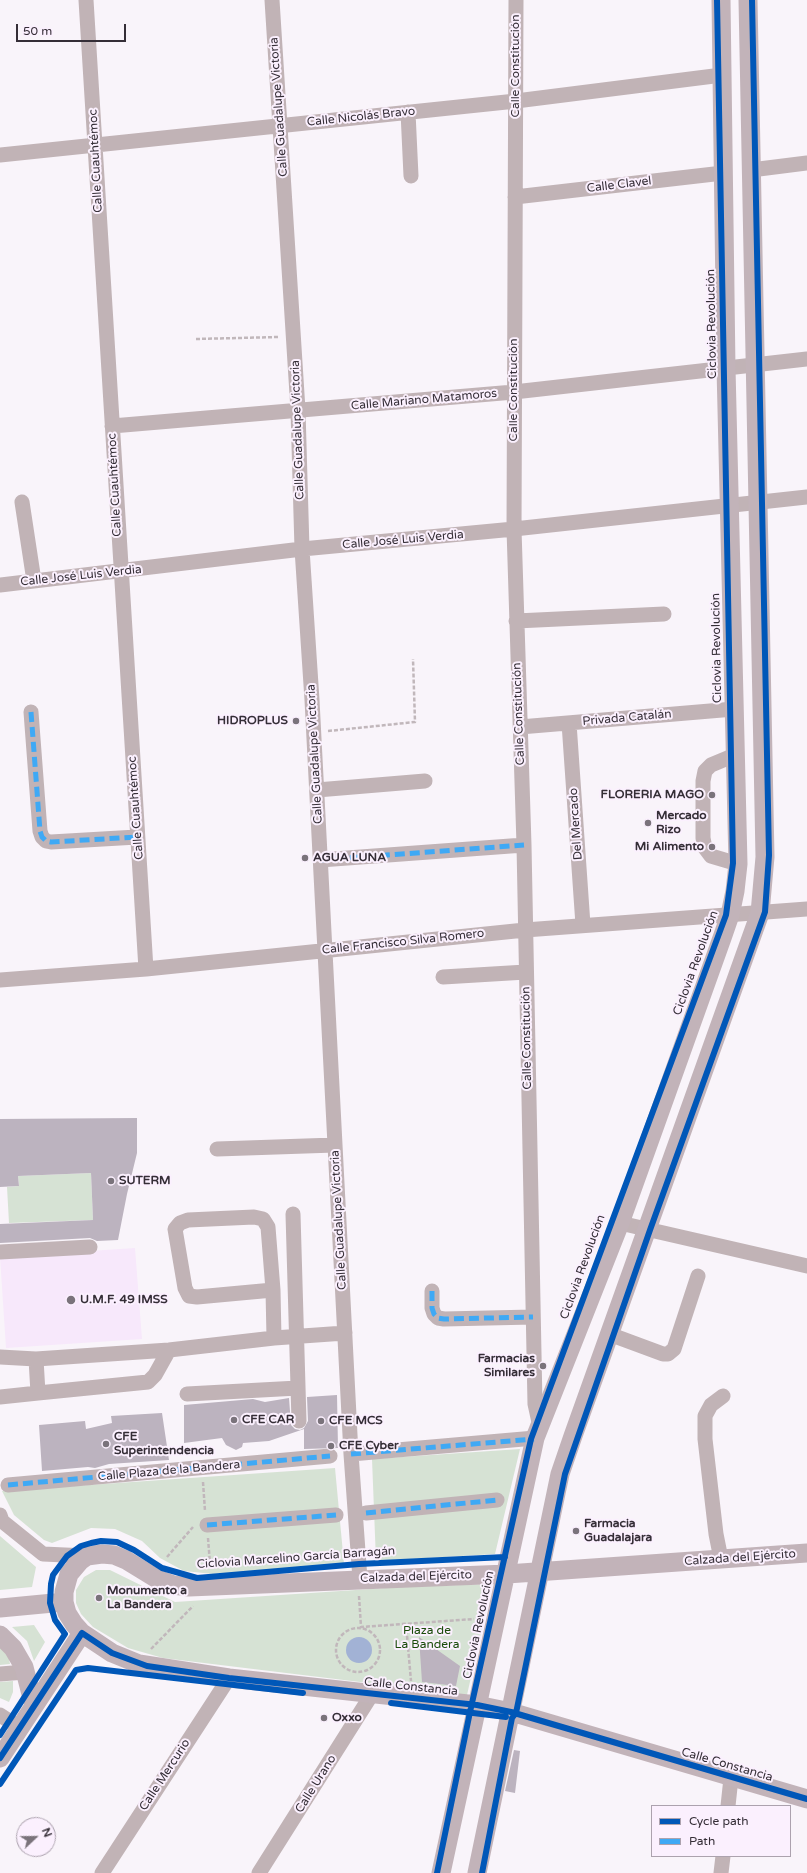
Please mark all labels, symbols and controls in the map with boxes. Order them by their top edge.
street label: Calle Constitución [509,15,523,117]
scale bar [18,16,128,42]
text: 50 m [23,24,52,38]
street label: Calle Guadalupe Victoria [267,37,291,177]
street label: Calle Nicolás Bravo [306,104,416,130]
street label: Calle Cuauhtémoc [86,109,106,213]
street label: Calle Clavel [586,174,652,196]
street label: Ciclovia Revolución [704,269,720,379]
street label: Calle Constitución [507,339,521,441]
street label: Calle Guadalupe Victoria [288,360,308,500]
street label: Calle Mariano Matamoros [350,386,498,414]
street label: Calle Cuauhtémoc [105,433,125,537]
street label: Calle José Luis Verdia [342,528,464,552]
street label: Calle José Luis Verdia [20,562,142,590]
street label: Ciclovia Revolución [709,593,725,703]
street label: Calle Constitución [510,662,528,766]
street label: Calle Guadalupe Victoria [304,684,326,824]
street label: Privada Catalán [582,707,672,729]
place label: HIDROPLUS [217,714,288,728]
marker: HIDROPLUS [291,716,301,726]
street label: Calle Cuauhtémoc [125,756,147,860]
street label: Del Mercado [566,787,586,861]
place label: FLORERIA MAGO [601,788,704,802]
marker: FLORERIA MAGO [707,790,717,800]
place label: Mercado Rizo [656,809,707,837]
marker: Mercado Rizo [643,818,653,828]
place label: Mi Alimento [635,840,704,854]
marker: Mi Alimento [707,842,717,852]
place label: AGUA LUNA [313,851,386,865]
marker: AGUA LUNA [300,853,310,863]
street label: Ciclovia Revolución [670,909,722,1017]
street label: Calle Francisco Silva Romero [321,926,485,958]
street label: Calle Constitución [519,986,535,1090]
street label: Calle Guadalupe Victoria [328,1150,350,1290]
place label: SUTERM [119,1174,171,1188]
marker: SUTERM [106,1176,116,1186]
street label: Ciclovia Revolución [557,1213,609,1321]
place label: U.M.F. 49 IMSS [80,1293,168,1307]
marker: U.M.F. 49 IMSS [65,1294,77,1306]
place label: Farmacias Similares [478,1352,535,1380]
marker: Farmacias Similares [538,1361,548,1371]
place label: CFE CAR [242,1413,294,1427]
place label: CFE MCS [329,1414,383,1428]
marker: CFE CAR [229,1415,239,1425]
marker: CFE MCS [316,1416,326,1426]
place label: CFE Superintendencia [114,1430,214,1458]
marker: CFE Superintendencia [101,1439,111,1449]
place label: CFE Cyber [339,1439,399,1453]
marker: CFE Cyber [326,1441,336,1451]
street label: Calle Plaza de la Bandera [97,1458,241,1484]
place label: Farmacia Guadalajara [584,1517,652,1545]
marker: Farmacia Guadalajara [571,1526,581,1536]
street label: Ciclovia Marcelino García Barragán [196,1544,396,1572]
street label: Calzada del Ejército [684,1547,796,1569]
street label: Calzada del Ejército [360,1568,472,1586]
street label: Ciclovia Revolución [460,1570,498,1680]
place label: Monumento a La Bandera [107,1584,187,1612]
marker: Monumento a La Bandera [94,1593,104,1603]
park label: Plaza de La Bandera [395,1624,459,1652]
street label: Calle Constancia [363,1675,459,1699]
place label: Oxxo [332,1711,362,1725]
marker: Oxxo [319,1713,329,1723]
street label: Calle Mercurio [137,1737,193,1813]
street label: Calle Constancia [680,1745,774,1785]
street label: Calle Urano [292,1752,340,1816]
legend [651,1805,791,1857]
text: Cycle path [689,1814,748,1828]
north arrow [16,1817,56,1857]
text: N [39,1826,54,1839]
text: Path [689,1834,715,1848]

